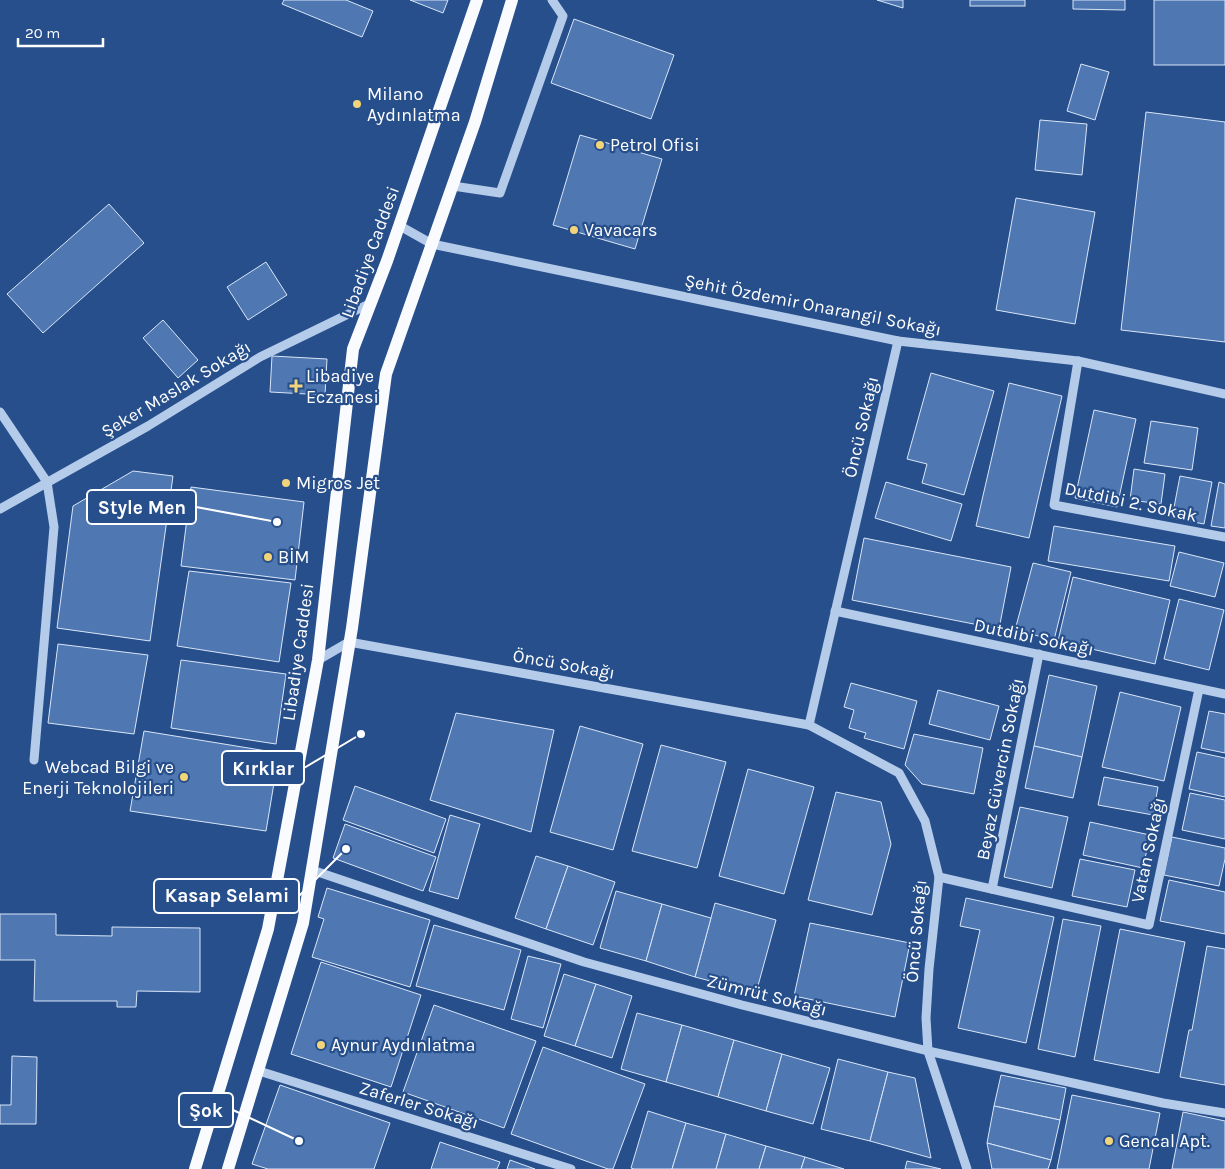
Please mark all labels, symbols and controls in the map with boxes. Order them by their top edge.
scale bar [18,15,102,47]
text: 20 m [25,24,60,42]
place label: Milano Aydınlatma [367,83,461,126]
marker: Milano Aydınlatma [351,98,363,110]
place label: Petrol Ofisi [610,134,700,156]
marker: Petrol Ofisi [594,139,606,151]
street label: Libadiye Caddesi [336,183,404,321]
place label: Vavacars [584,219,658,241]
marker: Vavacars [568,224,580,236]
street label: Şehit Özdemir Onarangil Sokağı [683,269,943,341]
street label: Şeker Maslak Sokağı [97,336,255,442]
place label: Libadiye Eczanesi [306,365,379,408]
street label: Öncü Sokağı [839,374,883,480]
marker: Libadiye Eczanesi [290,380,302,392]
place label: Migros Jet [296,472,380,494]
marker: Migros Jet [280,477,292,489]
street label: Dutdibi 2. Sokak [1063,477,1199,527]
callout: Style Men [87,490,196,524]
text: Style Men [98,497,186,519]
place label: BİM [278,546,309,568]
marker: BİM [262,551,274,563]
street label: Libadiye Caddesi [277,582,319,722]
street label: Dutdibi Sokağı [972,614,1096,660]
street label: Öncü Sokağı [511,644,617,684]
street label: Beyaz Güvercin Sokağı [972,676,1028,862]
callout: Kırklar [222,751,304,785]
place label: Webcad Bilgi ve Enerji Teknolojileri [22,756,174,799]
text: Kırklar [232,758,294,780]
marker: Webcad Bilgi ve Enerji Teknolojileri [178,771,190,783]
street label: Vatan Sokağı [1126,795,1170,905]
callout: Kasap Selami [154,879,299,913]
street label: Öncü Sokağı [901,879,931,983]
text: Kasap Selami [165,885,289,907]
street label: Zümrüt Sokağı [705,969,829,1021]
place label: Aynur Aydınlatma [331,1034,475,1056]
marker: Aynur Aydınlatma [315,1039,327,1051]
street label: Zaferler Sokağı [357,1076,481,1134]
callout: Şok [179,1093,233,1127]
text: Şok [189,1100,223,1122]
place label: Gencal Apt. [1119,1130,1210,1152]
marker: Gencal Apt. [1103,1135,1115,1147]

